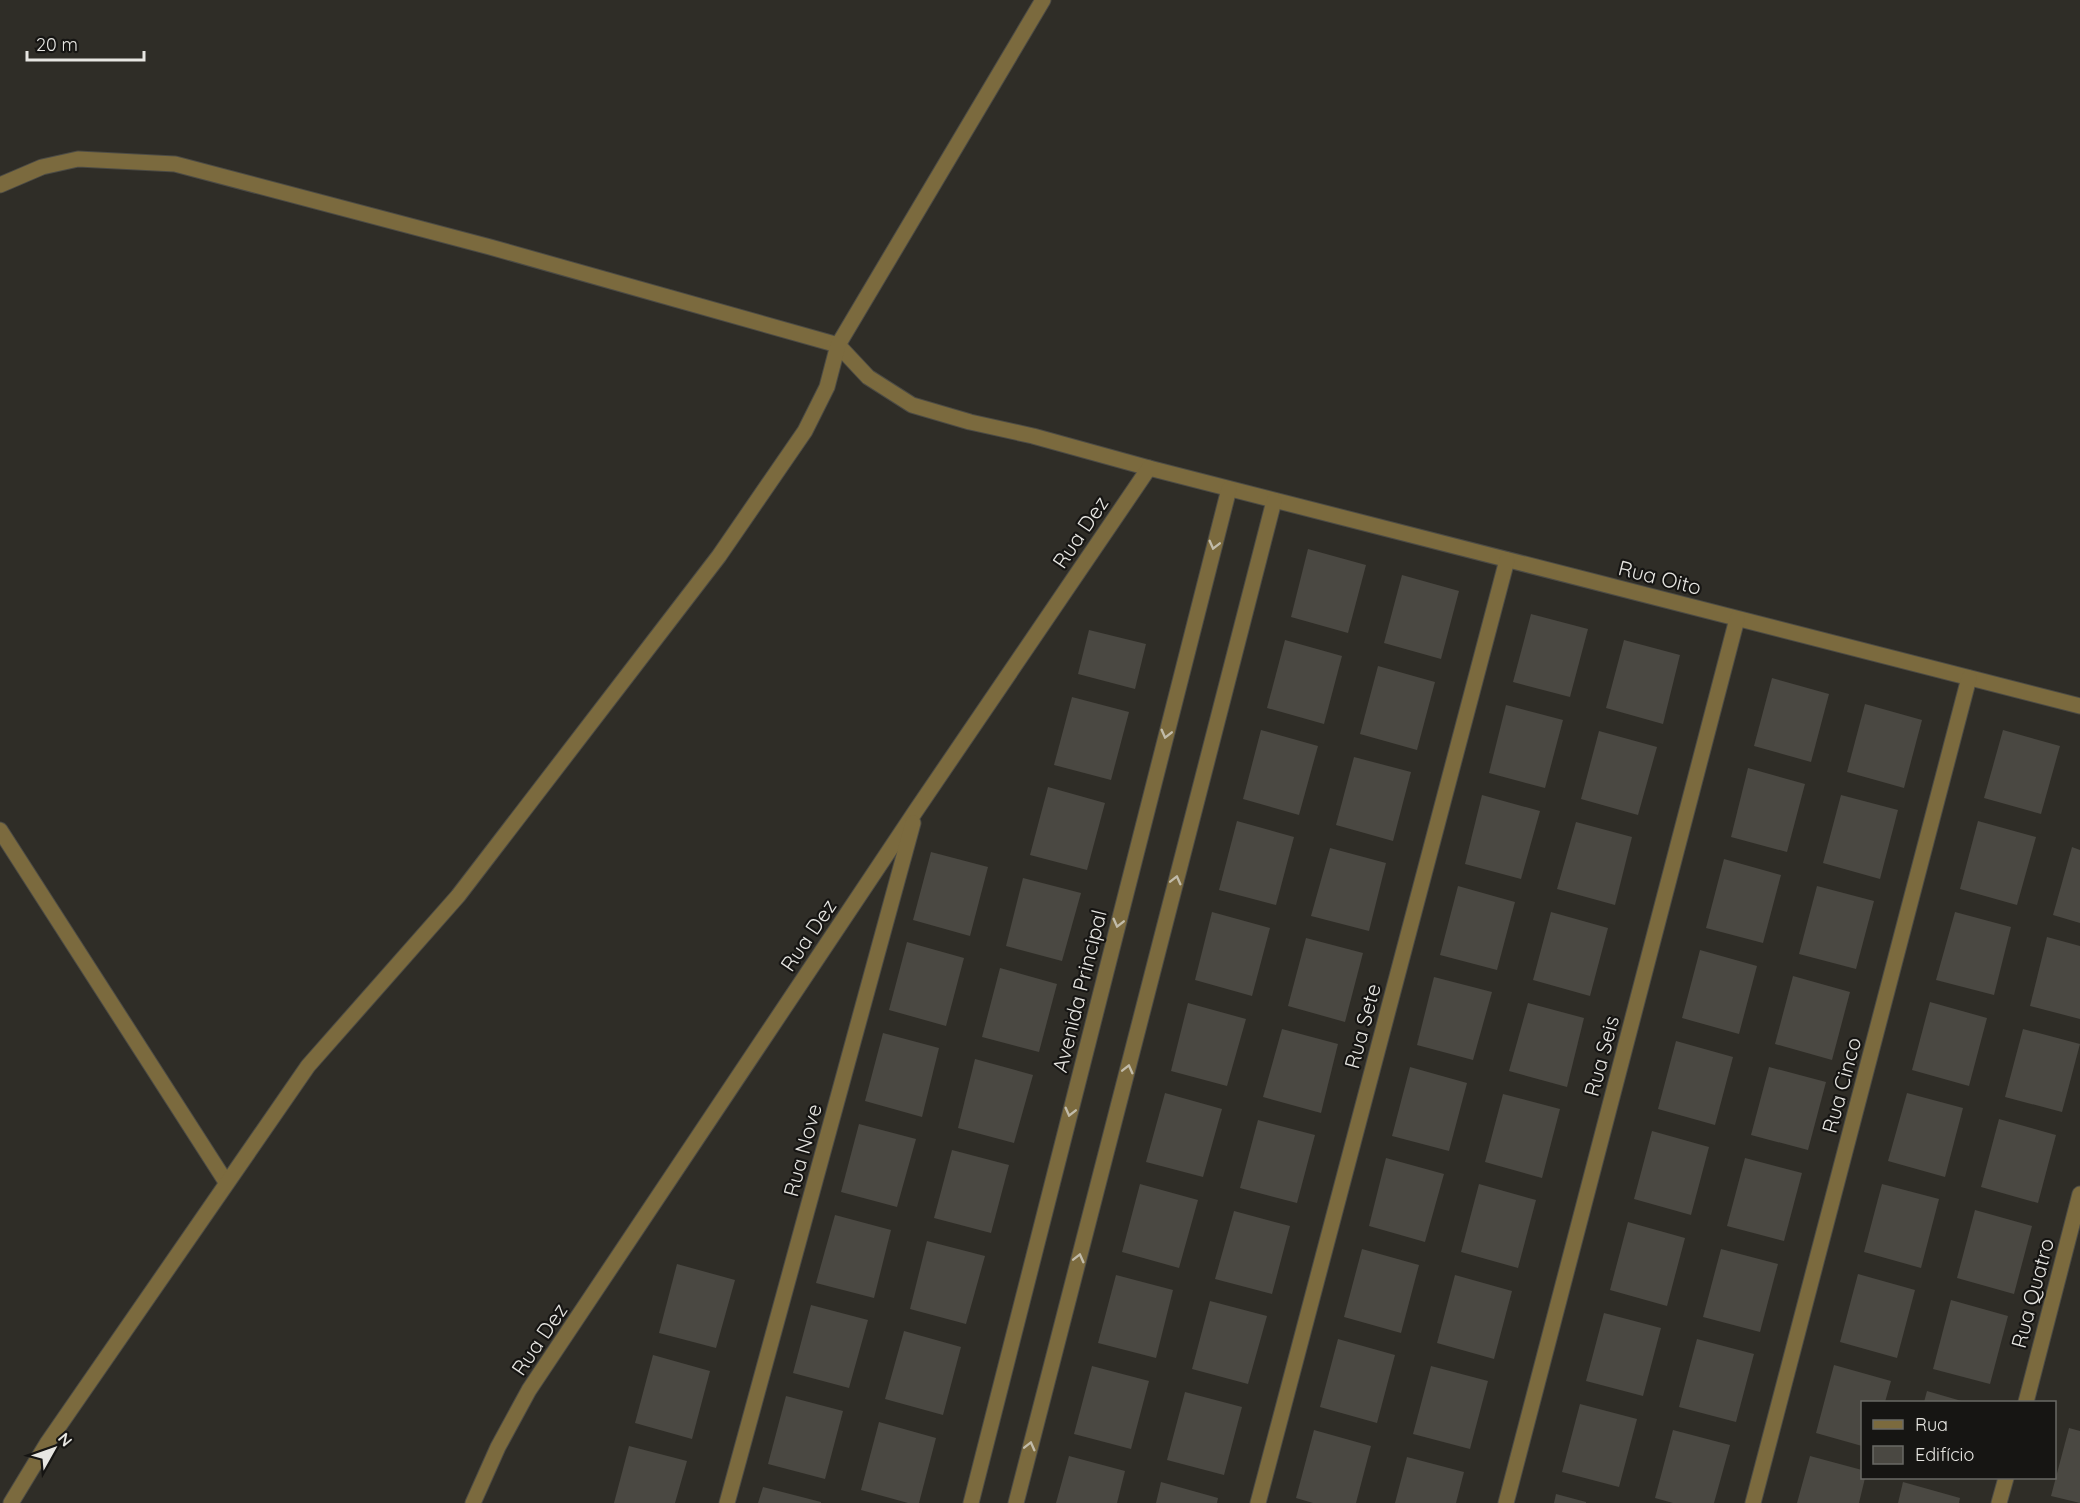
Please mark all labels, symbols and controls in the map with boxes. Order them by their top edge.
scale bar [27,24,144,62]
text: 20 m [36,33,78,56]
street label: Rua Dez [1046,491,1114,573]
one-way arrow [1209,540,1222,550]
street label: Rua Oito [1616,554,1704,600]
one-way arrow [1161,729,1174,739]
one-way arrow [1169,875,1182,885]
street label: Rua Dez [774,894,842,976]
street label: Avenida Principal [1046,907,1112,1075]
one-way arrow [1113,918,1126,928]
street label: Rua Sete [1338,981,1386,1071]
street label: Rua Seis [1578,1013,1624,1099]
street label: Rua Cinco [1816,1034,1866,1136]
one-way arrow [1120,1064,1133,1074]
street label: Rua Nove [777,1101,827,1199]
one-way arrow [1065,1107,1078,1117]
street label: Rua Quatro [2005,1235,2059,1351]
one-way arrow [1072,1253,1084,1263]
street label: Rua Dez [505,1298,573,1380]
legend [1861,1401,2056,1479]
text: Rua [1915,1413,1948,1436]
north arrow [24,1419,84,1479]
text: N [54,1428,77,1450]
one-way arrow [1023,1442,1036,1452]
text: Edifício [1915,1443,1974,1466]

